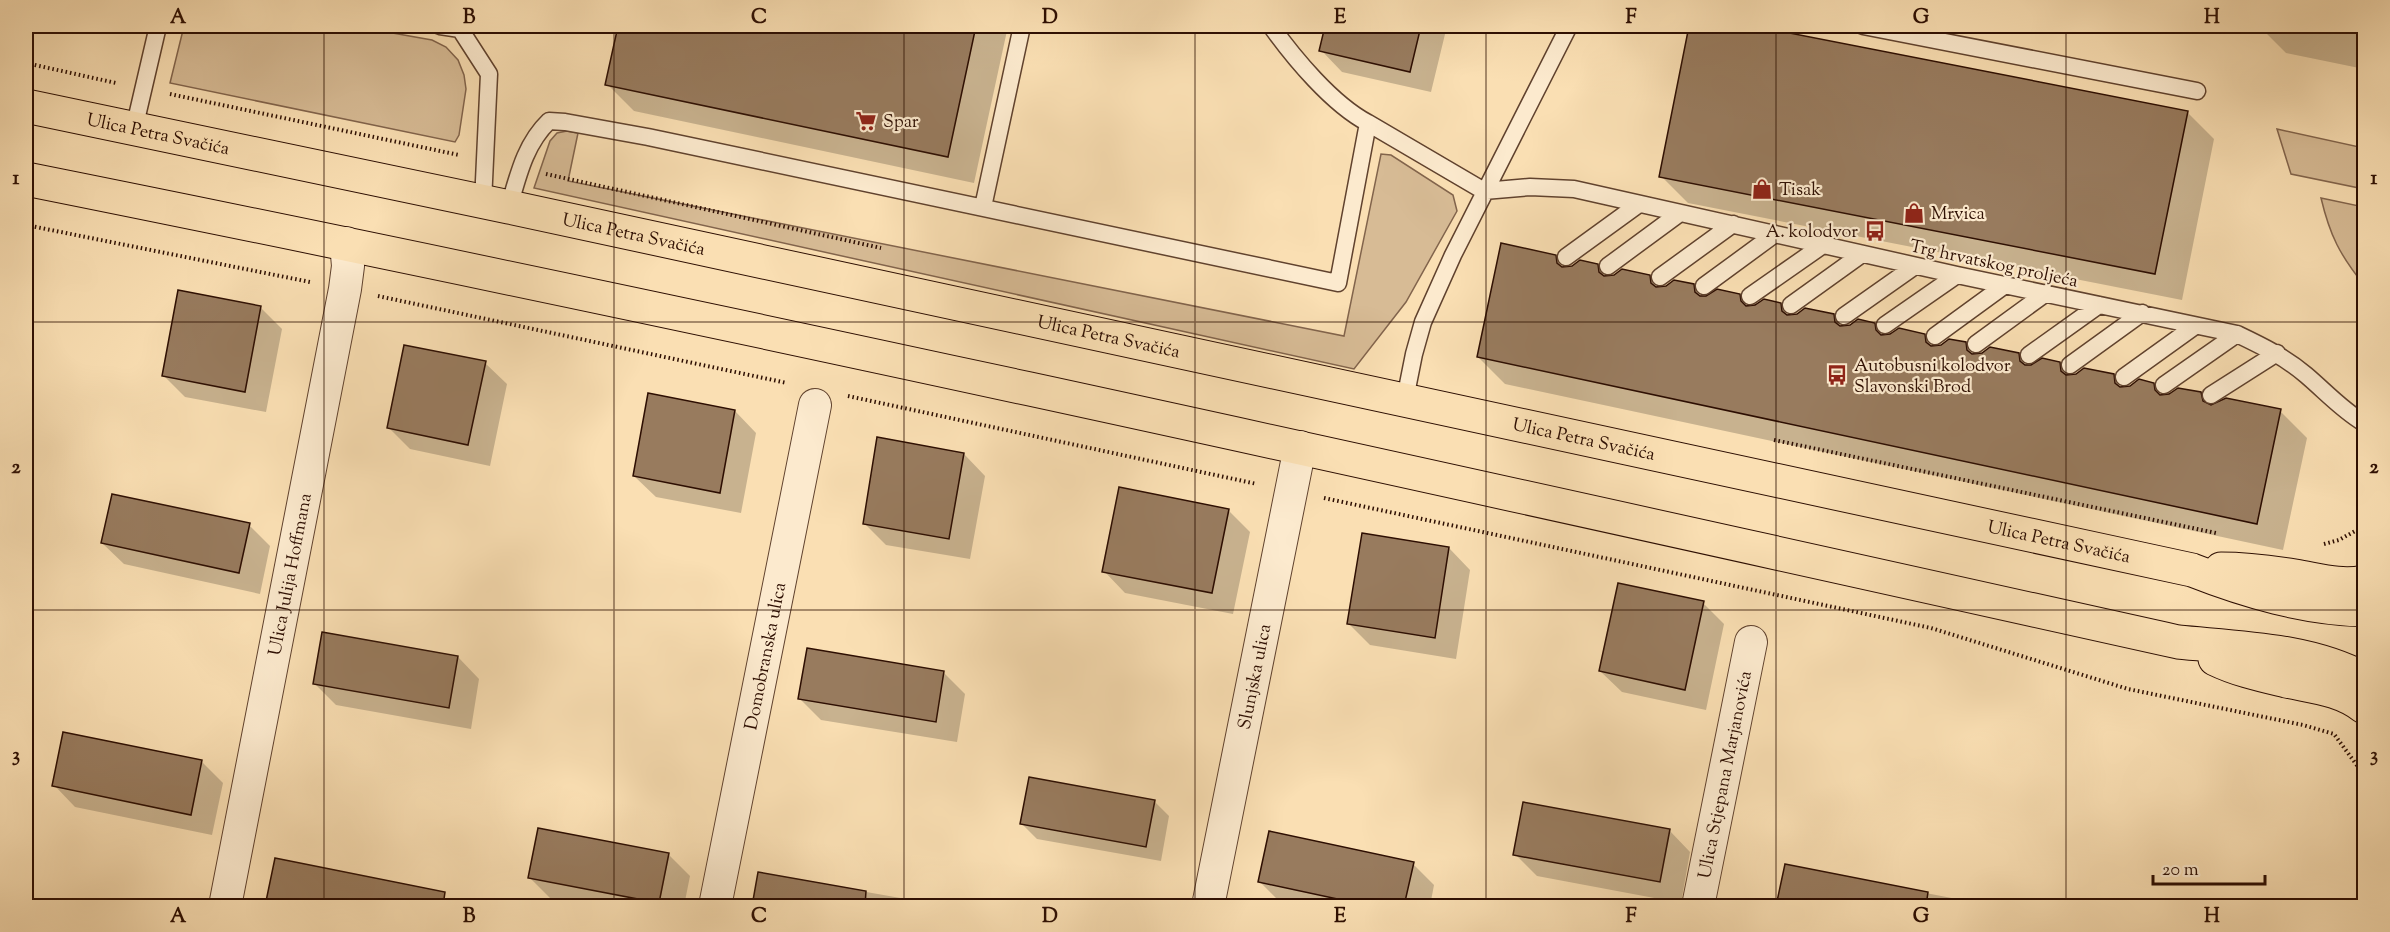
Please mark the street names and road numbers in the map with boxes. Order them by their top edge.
street label: Ulica Petra Svačića [84,108,232,163]
street label: Ulica Petra Svačića [559,208,707,264]
street label: Trg hrvatskog proljeća [1907,234,2080,296]
street label: Ulica Petra Svačića [1034,310,1182,366]
street label: Ulica Petra Svačića [1509,413,1657,469]
street label: Ulica Julija Hoffmana [263,491,320,658]
street label: Ulica Petra Svačića [1985,515,2132,571]
street label: Domobranska ulica [739,580,794,732]
street label: Slunjska ulica [1233,622,1279,732]
street label: Ulica Stjepana Marjanovića [1693,669,1760,881]

